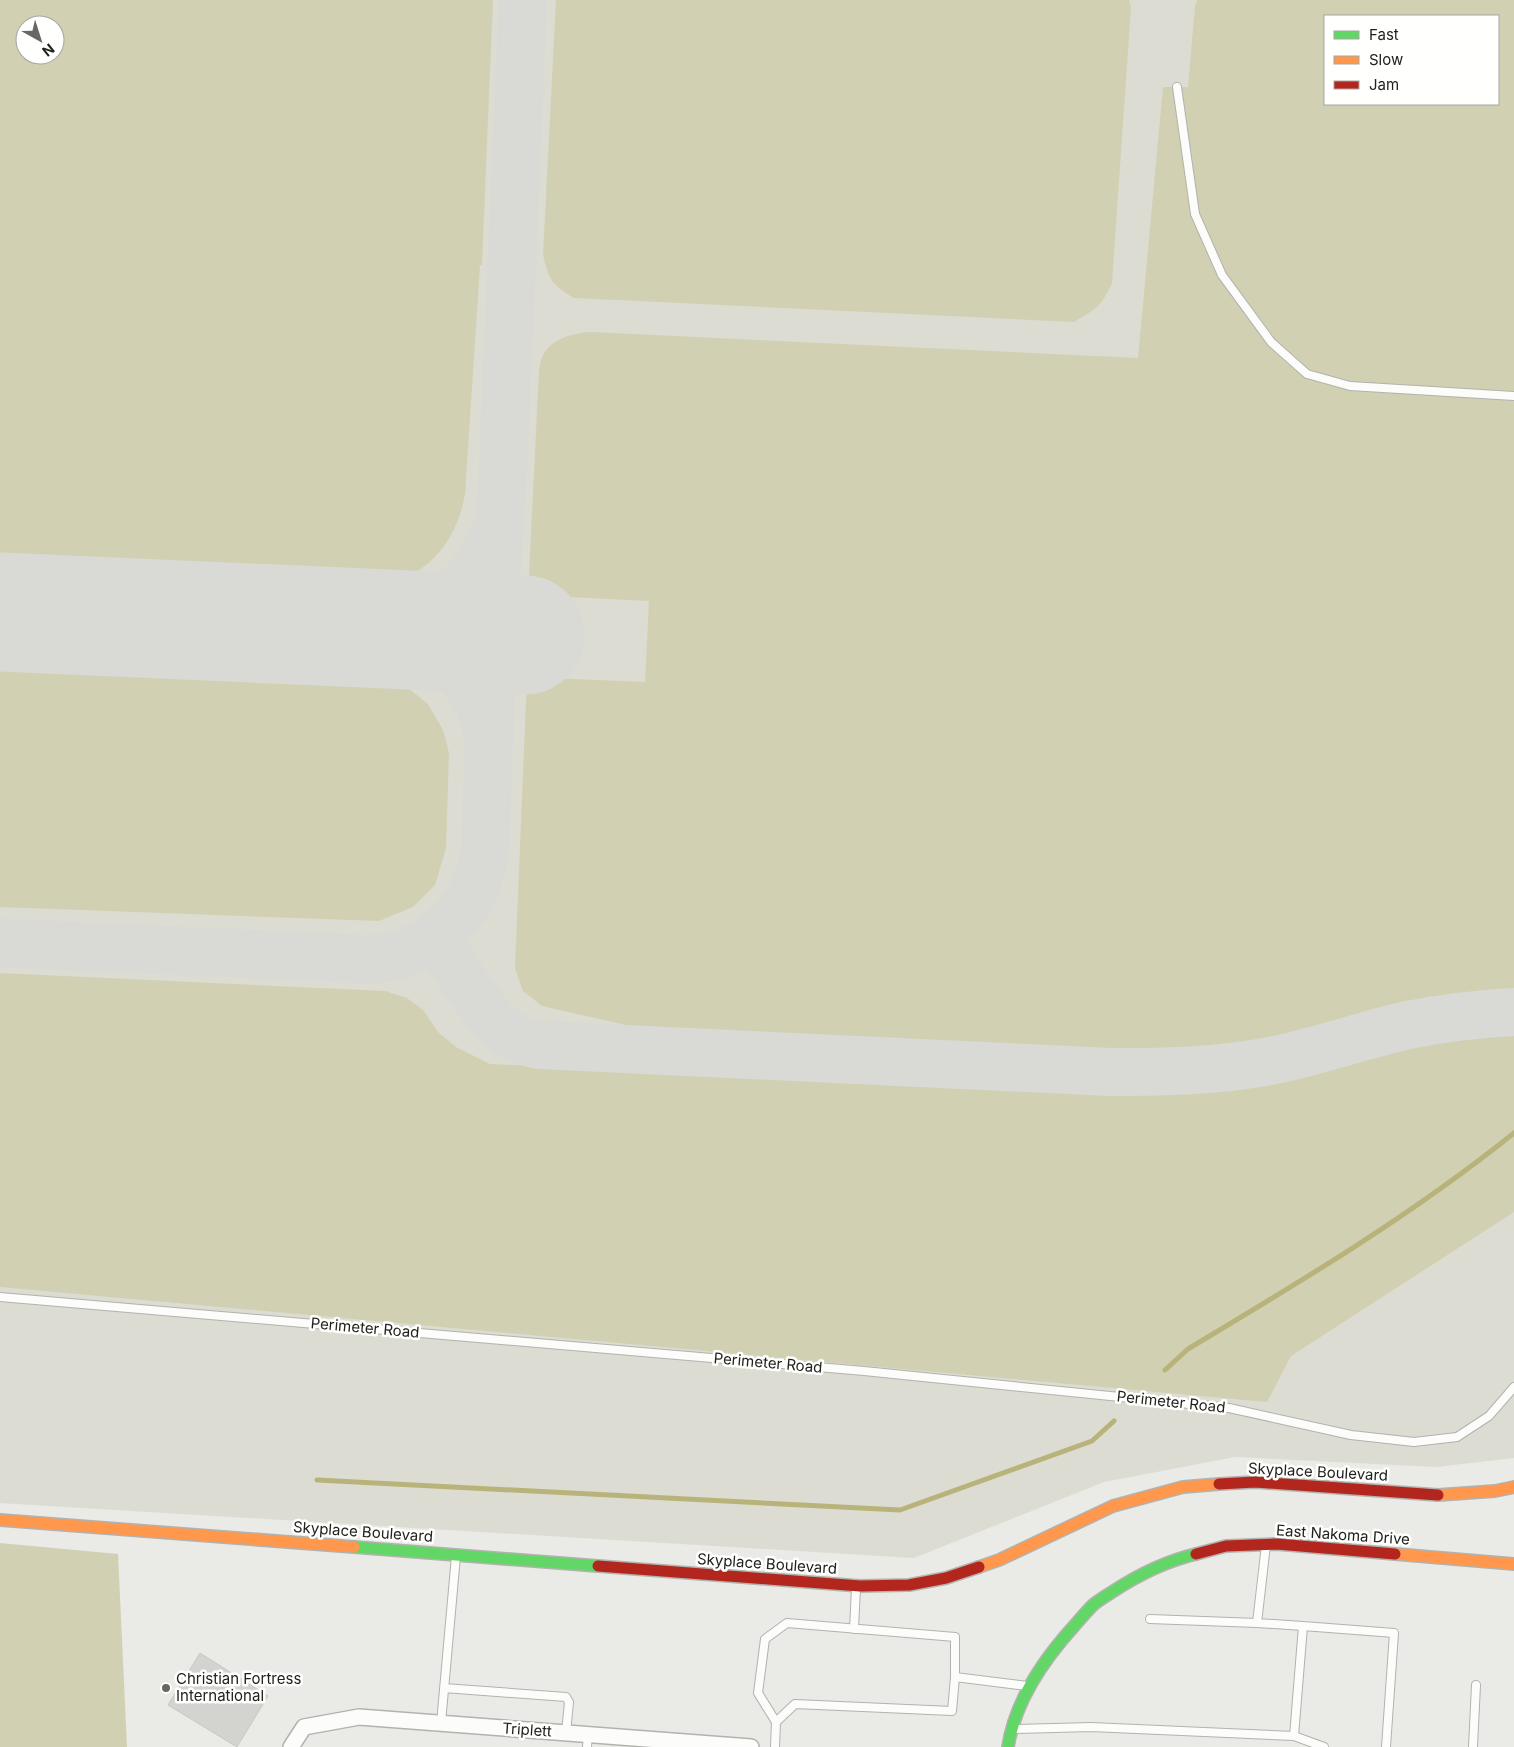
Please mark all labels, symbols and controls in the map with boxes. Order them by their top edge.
north arrow [15,15,65,65]
legend [1324,15,1499,105]
text: Fast [1369,25,1399,44]
text: N [39,41,58,60]
text: Slow [1369,50,1403,69]
text: Jam [1369,75,1399,94]
street label: Perimeter Road [310,1313,420,1342]
street label: Perimeter Road [713,1348,823,1377]
street label: Perimeter Road [1116,1386,1226,1417]
street label: Skyplace Boulevard [1248,1458,1389,1485]
street label: Skyplace Boulevard [292,1517,434,1546]
street label: East Nakoma Drive [1275,1520,1411,1549]
street label: Skyplace Boulevard [696,1549,838,1578]
place label: Christian Fortress International [176,1669,301,1705]
marker: Christian Fortress International [160,1682,172,1694]
street label: Triplett [502,1718,552,1741]

